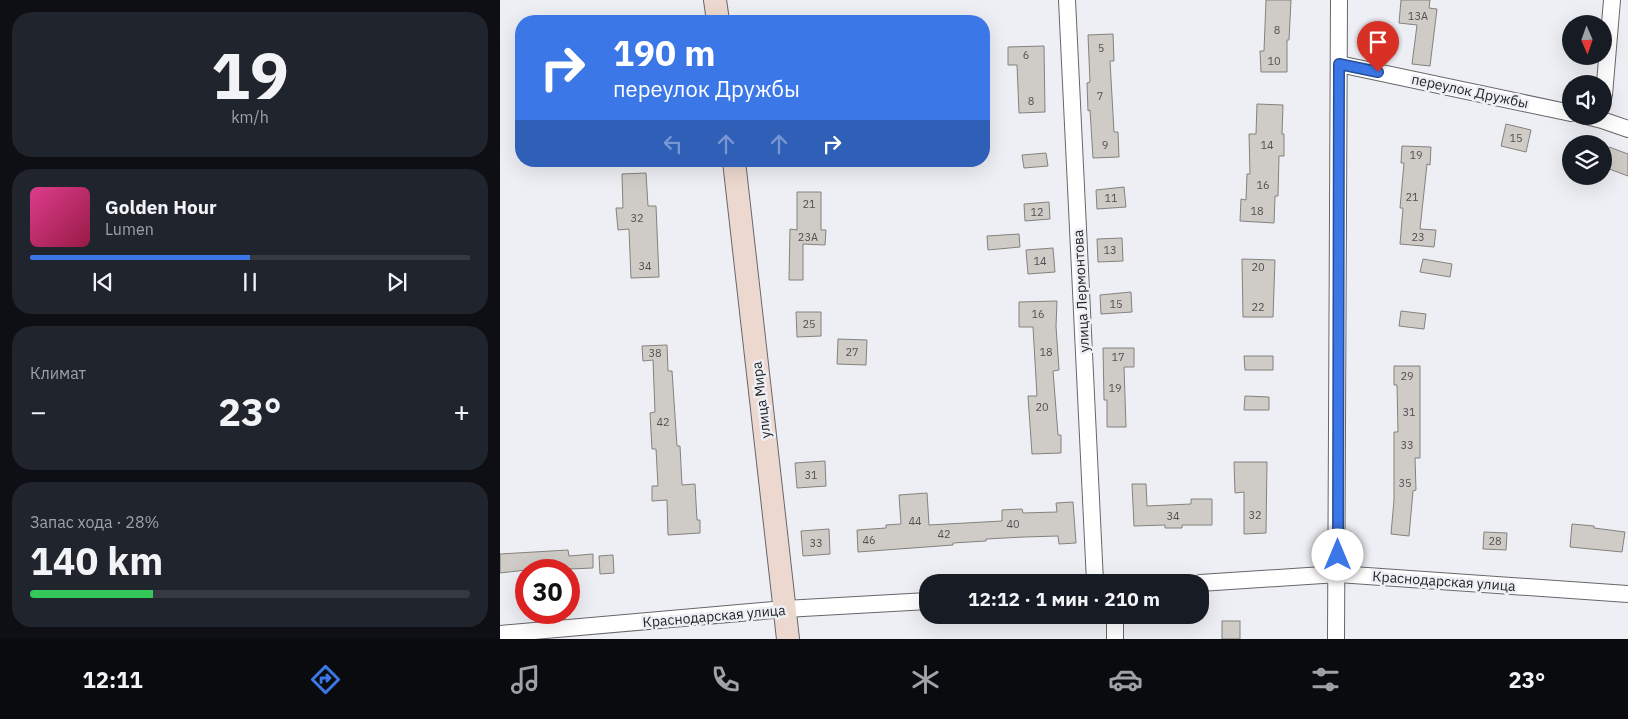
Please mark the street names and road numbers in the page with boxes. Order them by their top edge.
street label: переулок Дружбы [1410,70,1530,112]
street label: улица Лермонтова [1069,229,1093,353]
street label: улица Мира [747,360,775,439]
street label: Краснодарская улица [1372,567,1517,595]
street label: Краснодарская улица [642,601,787,631]

